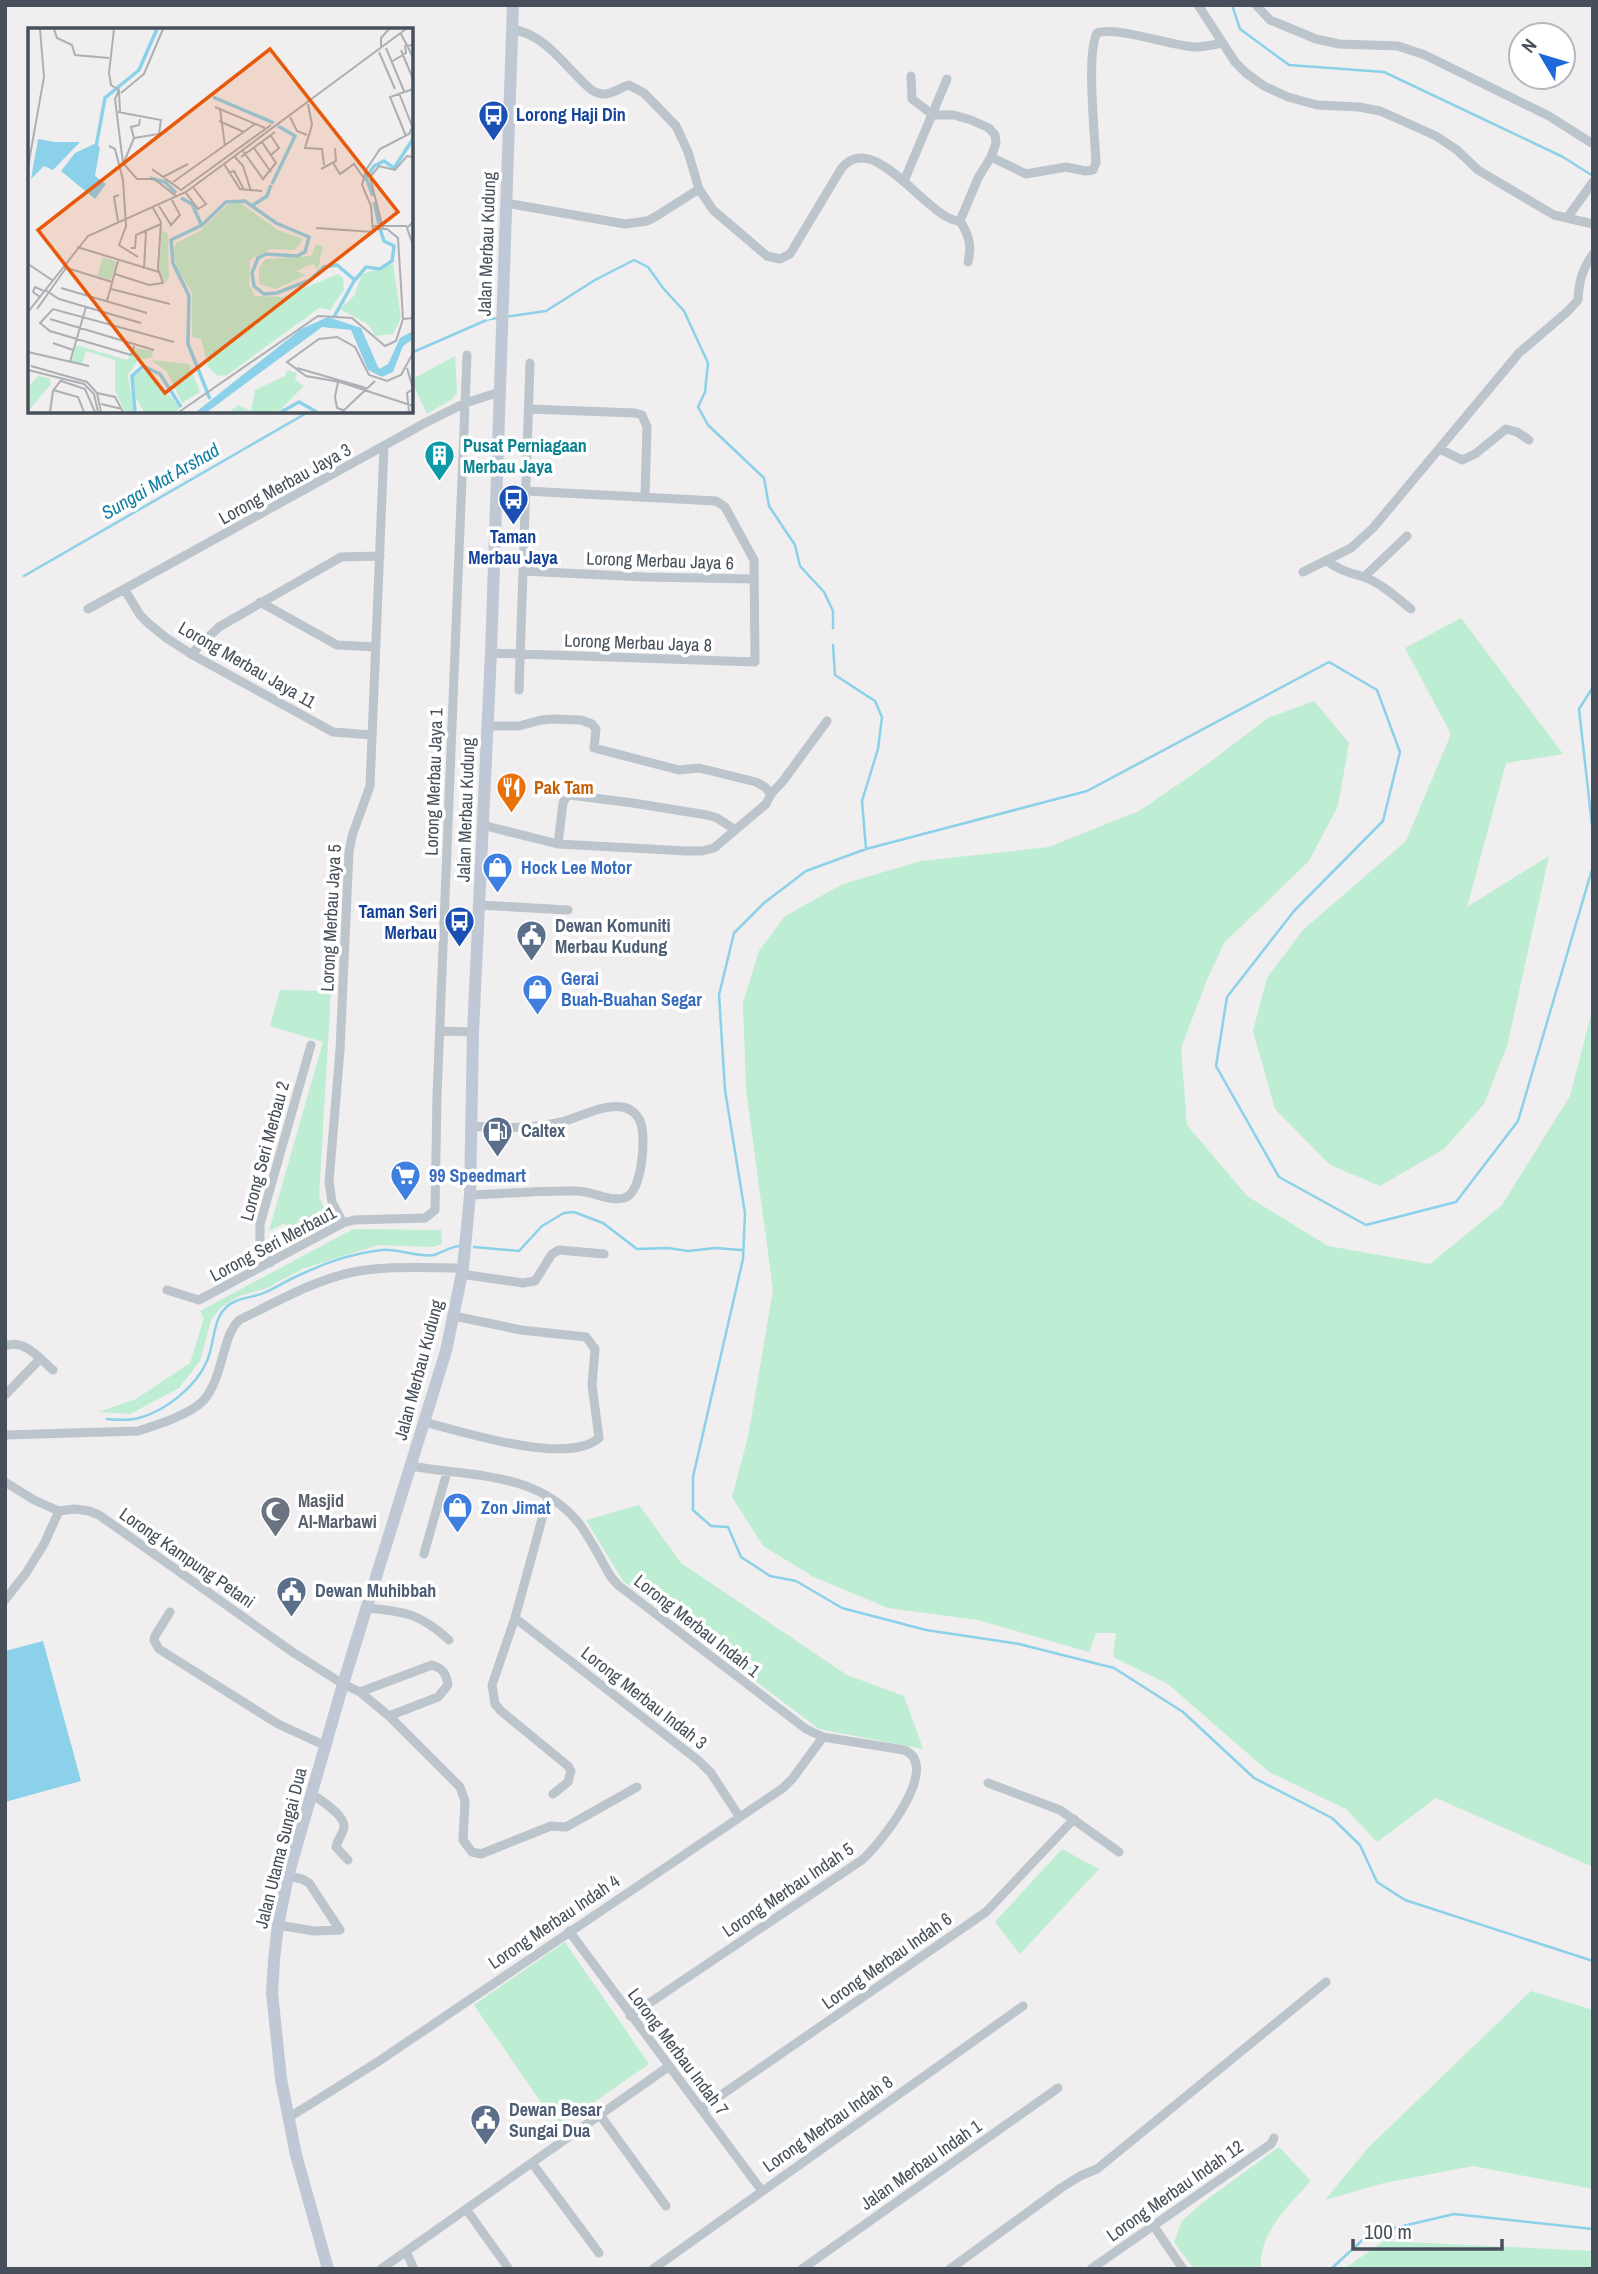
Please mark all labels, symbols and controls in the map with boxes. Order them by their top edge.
north arrow [1507,21,1577,91]
inset map [28,28,413,413]
text: N [1515,33,1542,58]
bus stop icon: Lorong Haji Din [476,98,510,142]
place label: Lorong Haji Din [516,102,626,127]
street label: Jalan Merbau Kudung [471,171,502,317]
place label: Pusat Perniagaan Merbau Jaya [463,433,587,479]
water label: Sungai Mat Arshad [96,436,224,525]
street label: Lorong Merbau Jaya 3 [214,437,355,530]
building icon: Pusat Perniagaan Merbau Jaya [423,439,457,483]
bus stop icon: Taman Merbau Jaya [496,482,530,526]
place label: Taman Merbau Jaya [468,524,558,570]
street label: Lorong Merbau Jaya 6 [586,545,734,576]
street label: Lorong Merbau Jaya 11 [174,615,321,714]
street label: Lorong Merbau Jaya 8 [564,627,712,658]
street label: Lorong Merbau Jaya 1 [418,707,449,856]
street label: Jalan Merbau Kudung [450,737,481,883]
restaurant icon: Pak Tam [494,771,528,815]
place label: Pak Tam [534,775,594,800]
street label: Lorong Merbau Jaya 5 [314,844,347,992]
shop icon: Hock Lee Motor [481,851,515,895]
place label: Hock Lee Motor [521,855,632,880]
place label: Taman Seri Merbau [359,899,437,945]
bus stop icon: Taman Seri Merbau [443,905,477,949]
place label: Dewan Komuniti Merbau Kudung [555,913,671,959]
public building icon: Dewan Komuniti Merbau Kudung [515,919,549,963]
place label: Gerai Buah-Buahan Segar [561,966,702,1012]
shop icon: Gerai Buah-Buahan Segar [521,972,555,1016]
street label: Lorong Seri Merbau 2 [234,1078,295,1223]
fuel station icon: Caltex [481,1114,515,1158]
place label: Caltex [521,1118,566,1143]
supermarket icon: 99 Speedmart [389,1159,423,1203]
place label: 99 Speedmart [429,1163,526,1188]
street label: Lorong Seri Merbau1 [205,1199,341,1287]
street label: Jalan Merbau Kudung [388,1296,449,1443]
place label: Masjid Al-Marbawi [298,1488,377,1534]
shop icon: Zon Jimat [441,1491,475,1535]
mosque icon: Masjid Al-Marbawi [258,1494,292,1538]
place label: Zon Jimat [481,1495,551,1520]
street label: Lorong Kampung Petani [115,1501,260,1614]
street label: Lorong Merbau Indah 1 [629,1569,766,1683]
public building icon: Dewan Muhibbah [275,1574,309,1618]
place label: Dewan Muhibbah [315,1578,436,1603]
street label: Lorong Merbau Indah 3 [576,1641,712,1755]
street label: Jalan Utama Sungai Dua [248,1765,313,1931]
street label: Lorong Merbau Indah 5 [717,1836,858,1943]
street label: Lorong Merbau Indah 4 [483,1868,624,1975]
street label: Lorong Merbau Indah 6 [817,1906,957,2015]
street label: Lorong Merbau Indah 7 [622,1983,735,2120]
street label: Lorong Merbau Indah 8 [758,2069,898,2178]
place label: Dewan Besar Sungai Dua [509,2097,602,2143]
public building icon: Dewan Besar Sungai Dua [469,2103,503,2147]
street label: Jalan Merbau Indah 1 [855,2113,987,2216]
street label: Lorong Merbau Indah 12 [1101,2134,1248,2247]
scale bar [1353,2208,1502,2252]
text: 100 m [1364,2217,1412,2246]

